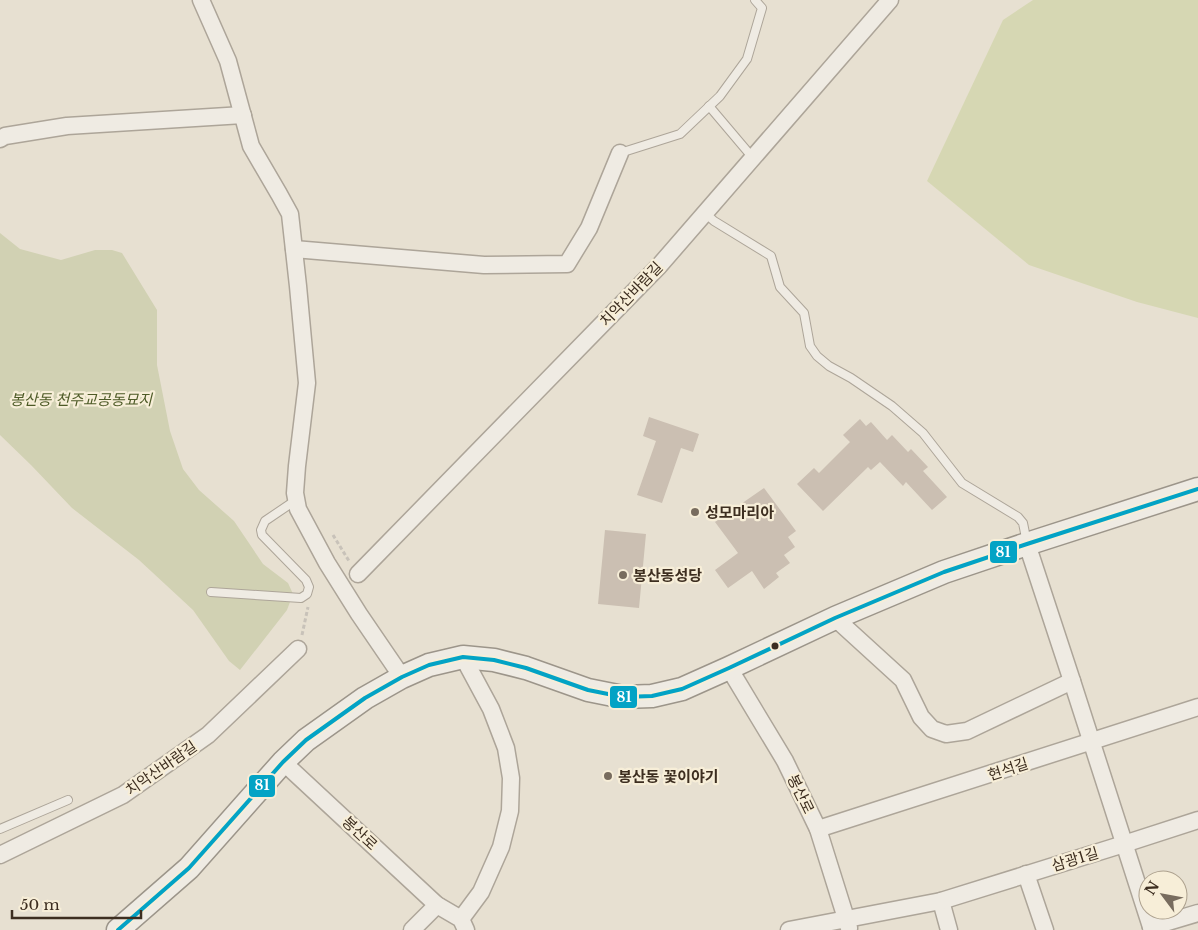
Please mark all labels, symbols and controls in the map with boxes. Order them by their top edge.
street label: 치악산바람길 [595,258,667,330]
park label: 봉산동 천주교공동묘지 [10,390,153,409]
place label: 성모마리아 [705,503,774,522]
marker: 성모마리아 [689,506,701,518]
line badge: 81 [989,540,1018,564]
text: 81 [996,543,1011,561]
place label: 봉산동성당 [633,566,702,585]
marker: 봉산동성당 [617,569,629,581]
unlabelled marker [770,641,780,651]
line badge: 81 [609,685,638,709]
text: 81 [617,688,632,706]
street label: 치악산바람길 [122,736,200,800]
street label: 현석길 [985,754,1031,784]
place label: 봉산동 꽃이야기 [618,767,719,786]
marker: 봉산동 꽃이야기 [602,770,614,782]
street label: 봉산로 [783,771,819,817]
line badge: 81 [248,774,276,798]
text: 81 [255,776,270,794]
street label: 봉산로 [338,812,382,854]
street label: 삼광1길 [1049,843,1101,875]
north arrow [1138,870,1188,920]
text: N [1141,878,1163,898]
scale bar [12,888,141,920]
text: 50 m [20,895,60,914]

